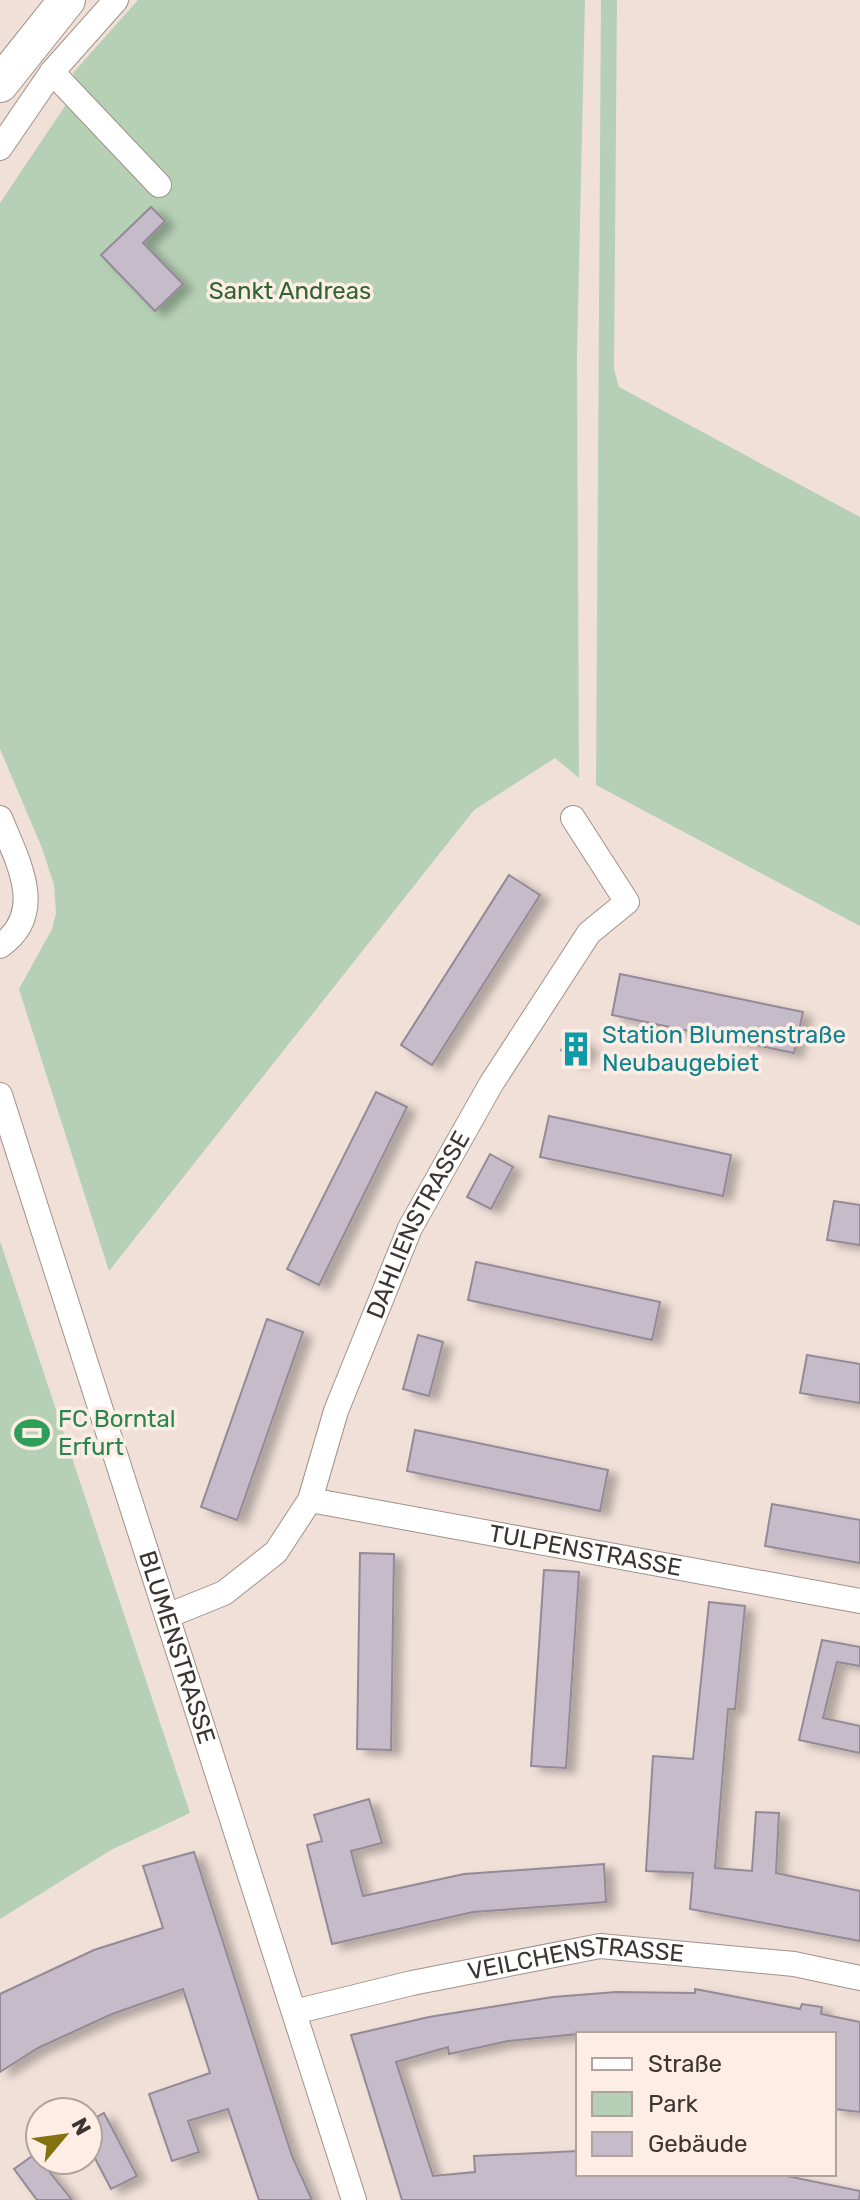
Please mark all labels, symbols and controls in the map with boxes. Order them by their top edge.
park label: Sankt Andreas [209,277,371,305]
place label: Station Blumenstraße Neubaugebiet [602,1021,846,1077]
building icon: Station Blumenstraße Neubaugebiet [557,1030,595,1068]
street label: DAHLIENSTRASSE [361,1126,476,1323]
place label: FC Borntal Erfurt [58,1405,176,1461]
sports icon: FC Borntal Erfurt [13,1414,51,1452]
street label: TULPENSTRASSE [487,1519,684,1582]
street label: BLUMENSTRASSE [133,1547,221,1747]
street label: VEILCHENSTRASSE [465,1932,685,1986]
legend [576,2032,836,2176]
text: Straße [648,2050,722,2078]
text: Park [648,2090,699,2118]
north arrow [24,2096,104,2176]
text: N [65,2113,97,2140]
text: Gebäude [648,2130,747,2158]

